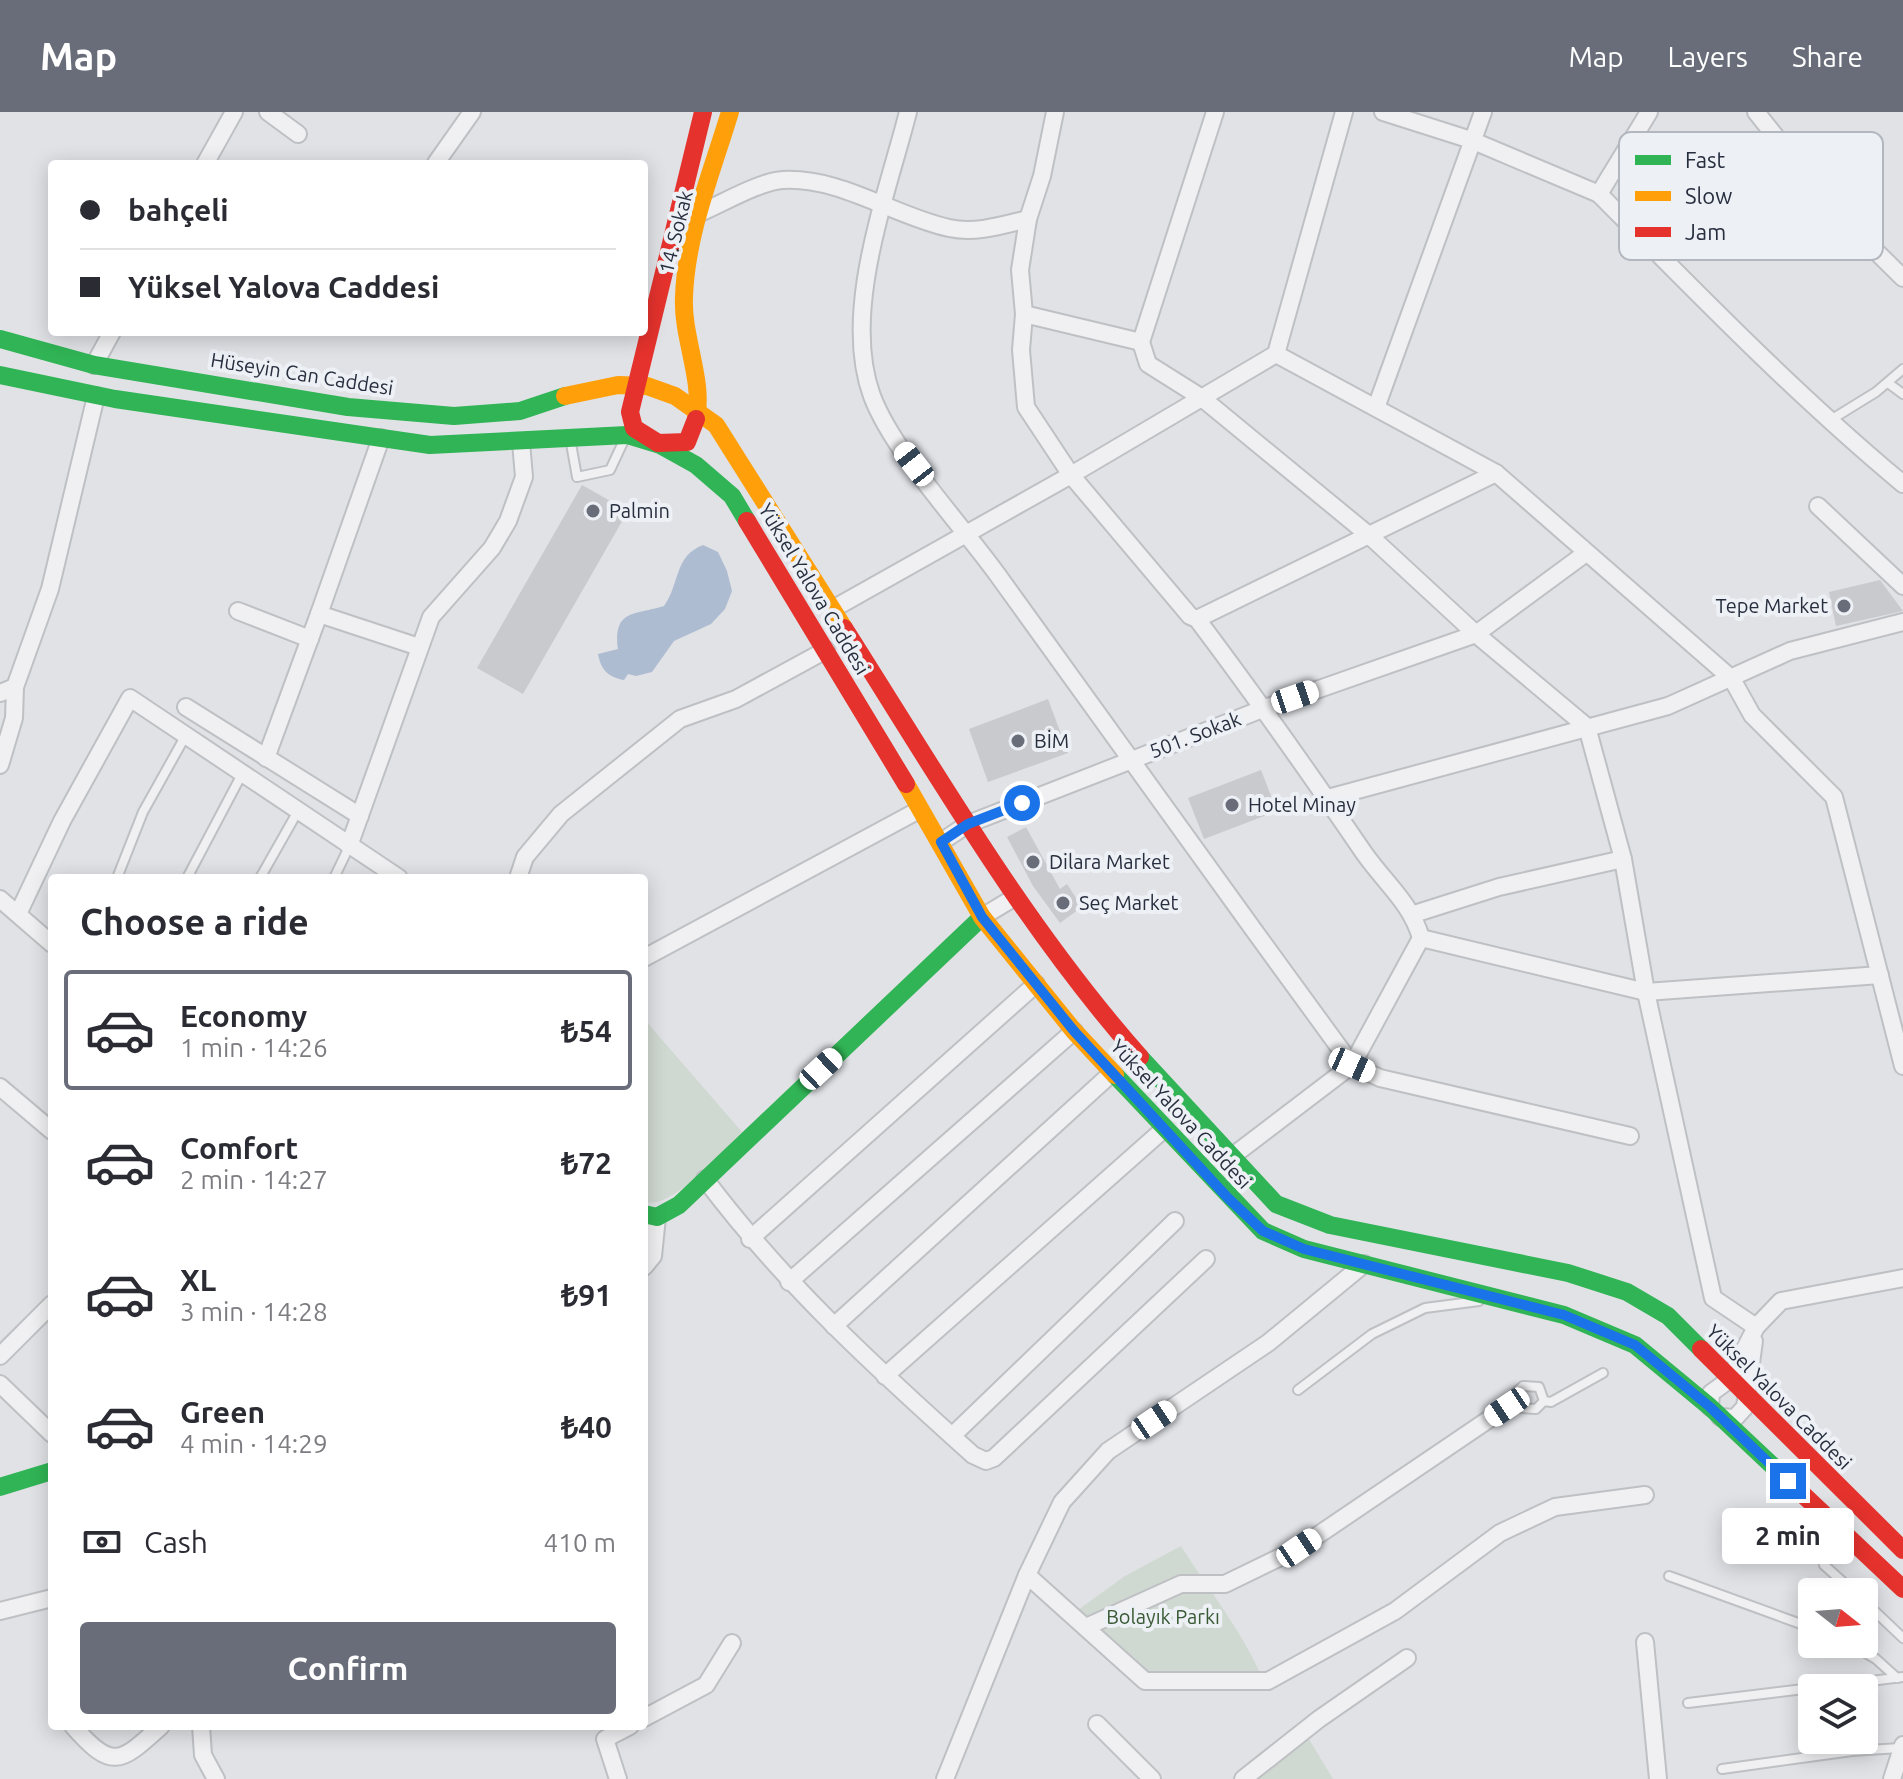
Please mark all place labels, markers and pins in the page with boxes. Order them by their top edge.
place label: Palmin [609,499,670,522]
marker: Palmin [584,502,602,520]
place label: Tepe Market [1716,594,1828,617]
marker: Tepe Market [1835,597,1853,615]
place label: BİM [1034,729,1069,752]
marker: BİM [1009,732,1027,750]
place label: Hotel Minay [1248,793,1356,816]
marker: Hotel Minay [1223,796,1241,814]
place label: Dilara Market [1049,850,1170,873]
marker: Dilara Market [1024,853,1042,871]
place label: Seç Market [1079,891,1178,914]
marker: Seç Market [1054,894,1072,912]

